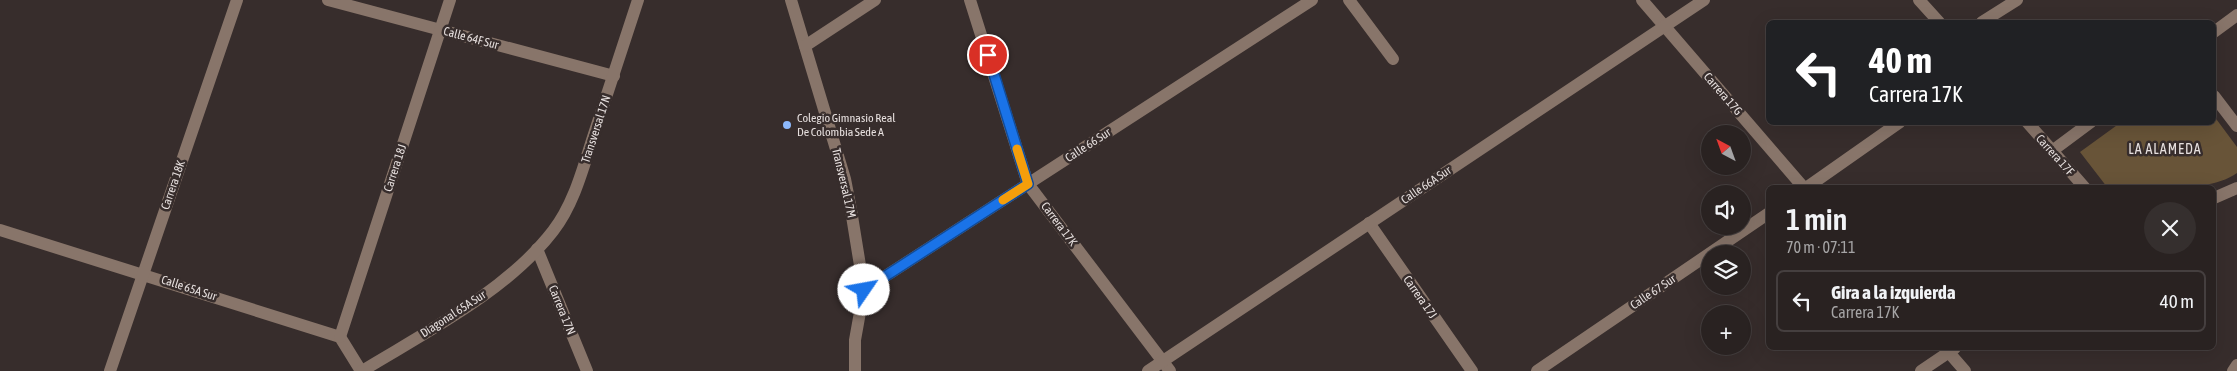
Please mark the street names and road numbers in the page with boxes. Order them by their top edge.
street label: Calle 64F Sur [442,24,501,52]
street label: Carrera 17G [1701,70,1745,118]
street label: Transversal 17N [578,93,614,165]
street label: Calle 66 Sur [1063,125,1114,165]
street label: Carrera 17F [2033,132,2077,178]
street label: Carrera 18J [381,142,409,194]
street label: Transversal 17M [829,147,859,219]
street label: Carrera 18K [158,158,188,211]
street label: Calle 66A Sur [1398,163,1454,207]
street label: Carrera 17K [1038,199,1080,249]
street label: Calle 65A Sur [159,272,219,304]
street label: Calle 67 Sur [1628,272,1679,312]
street label: Carrera 17J [1400,273,1440,321]
street label: Carrera 17N [546,283,578,337]
street label: Diagonal 65A Sur [418,287,489,340]

